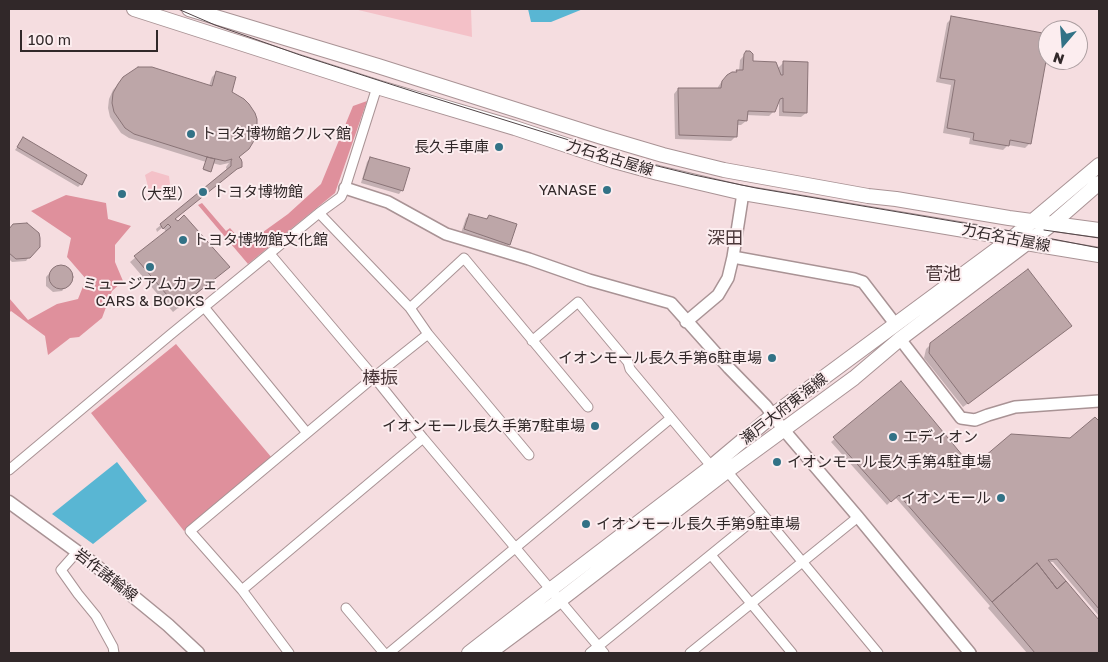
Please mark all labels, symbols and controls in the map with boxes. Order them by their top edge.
scale bar [22,20,160,52]
north arrow [1038,20,1088,70]
text: 100 m [28,30,71,48]
text: N [1051,49,1066,69]
place label: トヨタ博物館クルマ館 [201,125,351,143]
marker: トヨタ博物館クルマ館 [185,128,197,140]
street label: 力石名古屋線 [564,136,656,180]
place label: 長久手車庫 [414,138,489,156]
marker: 長久手車庫 [493,141,505,153]
place label: YANASE [539,181,597,199]
place label: トヨタ博物館 [213,183,303,201]
marker: YANASE [601,184,613,196]
place label: （大型） [132,185,192,203]
marker: トヨタ博物館 [197,186,209,198]
marker: （大型） [116,188,128,200]
street label: 力石名古屋線 [960,221,1052,255]
district label: 深田 [707,227,743,249]
place label: トヨタ博物館文化館 [193,231,328,249]
marker: トヨタ博物館文化館 [177,234,189,246]
marker: ミュージアムカフェ CARS & BOOKS [144,261,156,273]
district label: 菅池 [925,263,961,285]
place label: ミュージアムカフェ CARS & BOOKS [83,275,217,310]
place label: イオンモール長久手第6駐車場 [558,349,762,367]
marker: イオンモール長久手第6駐車場 [766,352,778,364]
district label: 棒振 [362,367,398,389]
street label: 瀬戸大府東海線 [737,370,831,448]
place label: イオンモール長久手第7駐車場 [382,417,585,435]
marker: イオンモール長久手第7駐車場 [589,420,601,432]
place label: エディオン [903,428,978,446]
marker: エディオン [887,431,899,443]
place label: イオンモール長久手第4駐車場 [787,453,991,471]
marker: イオンモール長久手第4駐車場 [771,456,783,468]
place label: イオンモール [901,489,991,507]
marker: イオンモール [995,492,1007,504]
place label: イオンモール長久手第9駐車場 [596,515,800,533]
marker: イオンモール長久手第9駐車場 [580,518,592,530]
street label: 岩作諸輪線 [71,545,141,605]

